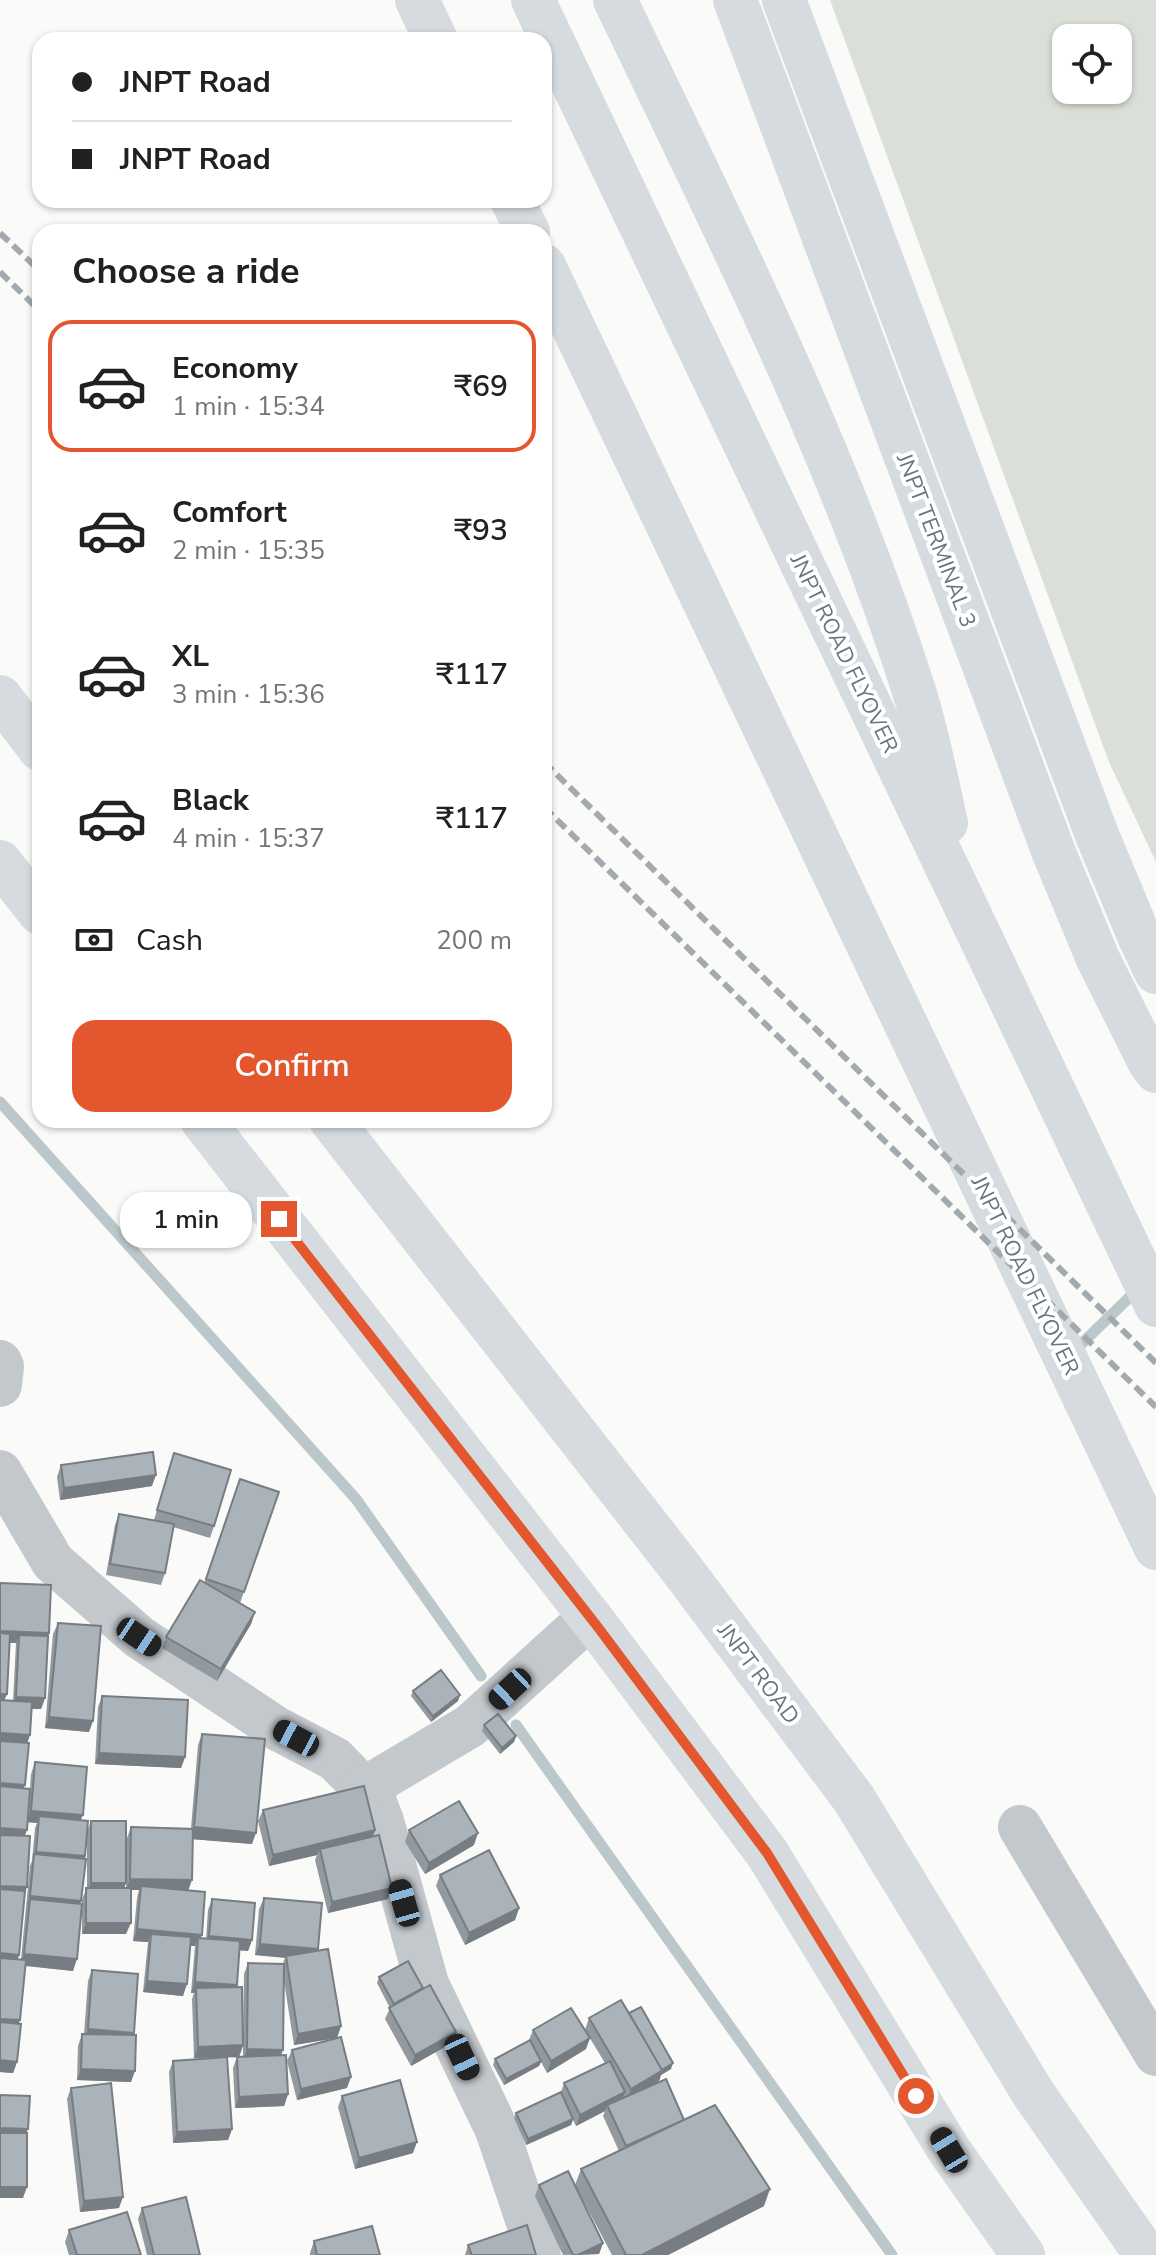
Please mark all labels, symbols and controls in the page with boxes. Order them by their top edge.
map controls [1052,24,1132,104]
button: locate [1052,24,1132,104]
text: JNPT Road [120,62,271,103]
text: JNPT Road [120,139,271,180]
text: Choose a ride [72,247,300,296]
text: Economy [172,348,298,389]
icon: car [76,350,148,422]
text: ₹69 [454,366,508,407]
text: 1 min · 15:34 [172,389,325,424]
street label: JNPT TERMINAL 3 [889,448,983,632]
text: Comfort [172,492,287,533]
icon: car [76,494,148,566]
text: ₹93 [454,510,508,551]
text: 2 min · 15:35 [172,533,325,568]
street label: JNPT ROAD FLYOVER [782,548,905,758]
text: XL [172,636,209,677]
icon: car [76,638,148,710]
text: ₹117 [436,654,508,695]
text: 3 min · 15:36 [172,677,325,712]
text: Black [172,780,249,821]
icon: car [76,782,148,854]
text: ₹117 [436,798,508,839]
text: 4 min · 15:37 [172,821,325,856]
icon: cash [72,918,116,962]
text: Cash [136,920,203,961]
text: 200 m [436,923,512,958]
button: Confirm [72,1020,512,1112]
street label: JNPT ROAD FLYOVER [963,1170,1086,1380]
callout: 1 min [119,1191,251,1247]
route end [261,1201,297,1237]
text: 1 min [153,1202,219,1237]
car [112,1614,166,1660]
street label: JNPT ROAD [710,1616,806,1730]
car [484,1664,536,1714]
car [269,1716,323,1760]
car [386,1877,422,1929]
car [441,2030,483,2084]
route start [898,2078,934,2114]
car [926,2123,972,2177]

